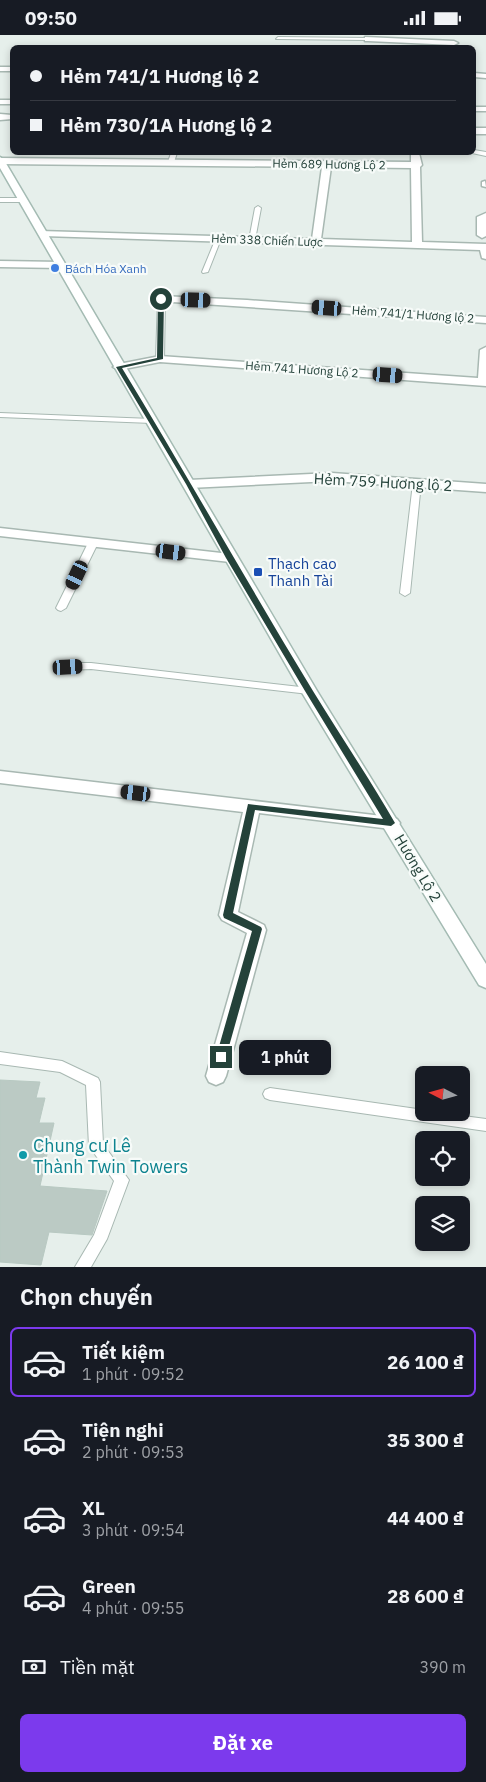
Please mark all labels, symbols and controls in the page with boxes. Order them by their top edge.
text: 09:50 [25,6,77,30]
text: Hẻm 741/1 Hương lộ 2 [60,64,259,88]
text: Hẻm 730/1A Hương lộ 2 [60,113,272,137]
street label: Hẻm 689 Hương Lộ 2 [272,156,386,172]
street label: Hẻm 338 Chiến Lược [211,231,323,249]
place label: Bách Hóa Xanh [65,261,147,276]
marker: Bách Hóa Xanh [49,262,61,274]
route start [150,288,172,310]
car [180,292,211,308]
car [311,299,342,317]
street label: Hẻm 741/1 Hương lộ 2 [351,302,475,326]
street label: Hẻm 741 Hương Lộ 2 [245,358,359,380]
car [372,366,403,384]
street label: Hẻm 759 Hương lộ 2 [313,469,453,495]
car [155,543,186,561]
place label: Thạch cao Thanh Tài [268,554,337,590]
car [63,558,90,592]
marker: Thạch cao Thanh Tài [252,566,264,578]
car [52,659,83,675]
car [120,784,151,802]
street label: Hương Lộ 2 [390,831,446,905]
callout: 1 phút [238,1039,331,1075]
route end [210,1046,232,1068]
text: 1 phút [261,1047,309,1067]
north arrow [415,1066,470,1121]
map controls [415,1066,470,1251]
button: locate [415,1131,470,1186]
place label: Chung cư Lê Thành Twin Towers [33,1134,188,1178]
marker: Chung cư Lê Thành Twin Towers [17,1149,29,1161]
button: layers [415,1196,470,1251]
text: Chọn chuyến [20,1282,153,1311]
icon: car [22,1340,67,1385]
text: Tiết kiệm [82,1340,165,1364]
text: 26 100 ₫ [387,1350,464,1374]
text: 1 phút · 09:52 [82,1364,184,1384]
icon: car [22,1418,67,1463]
text: Tiện nghi [82,1418,164,1442]
text: 35 300 ₫ [387,1428,464,1452]
text: 2 phút · 09:53 [82,1442,184,1462]
icon: car [22,1496,67,1541]
text: XL [82,1496,105,1520]
text: 44 400 ₫ [387,1506,464,1530]
text: 3 phút · 09:54 [82,1520,184,1540]
icon: car [22,1574,67,1619]
text: Green [82,1574,136,1598]
text: 28 600 ₫ [387,1584,464,1608]
text: 4 phút · 09:55 [82,1598,184,1618]
icon: cash [20,1653,48,1681]
text: Tiền mặt [60,1655,135,1679]
text: 390 m [419,1657,466,1677]
button: Đặt xe [20,1714,466,1772]

